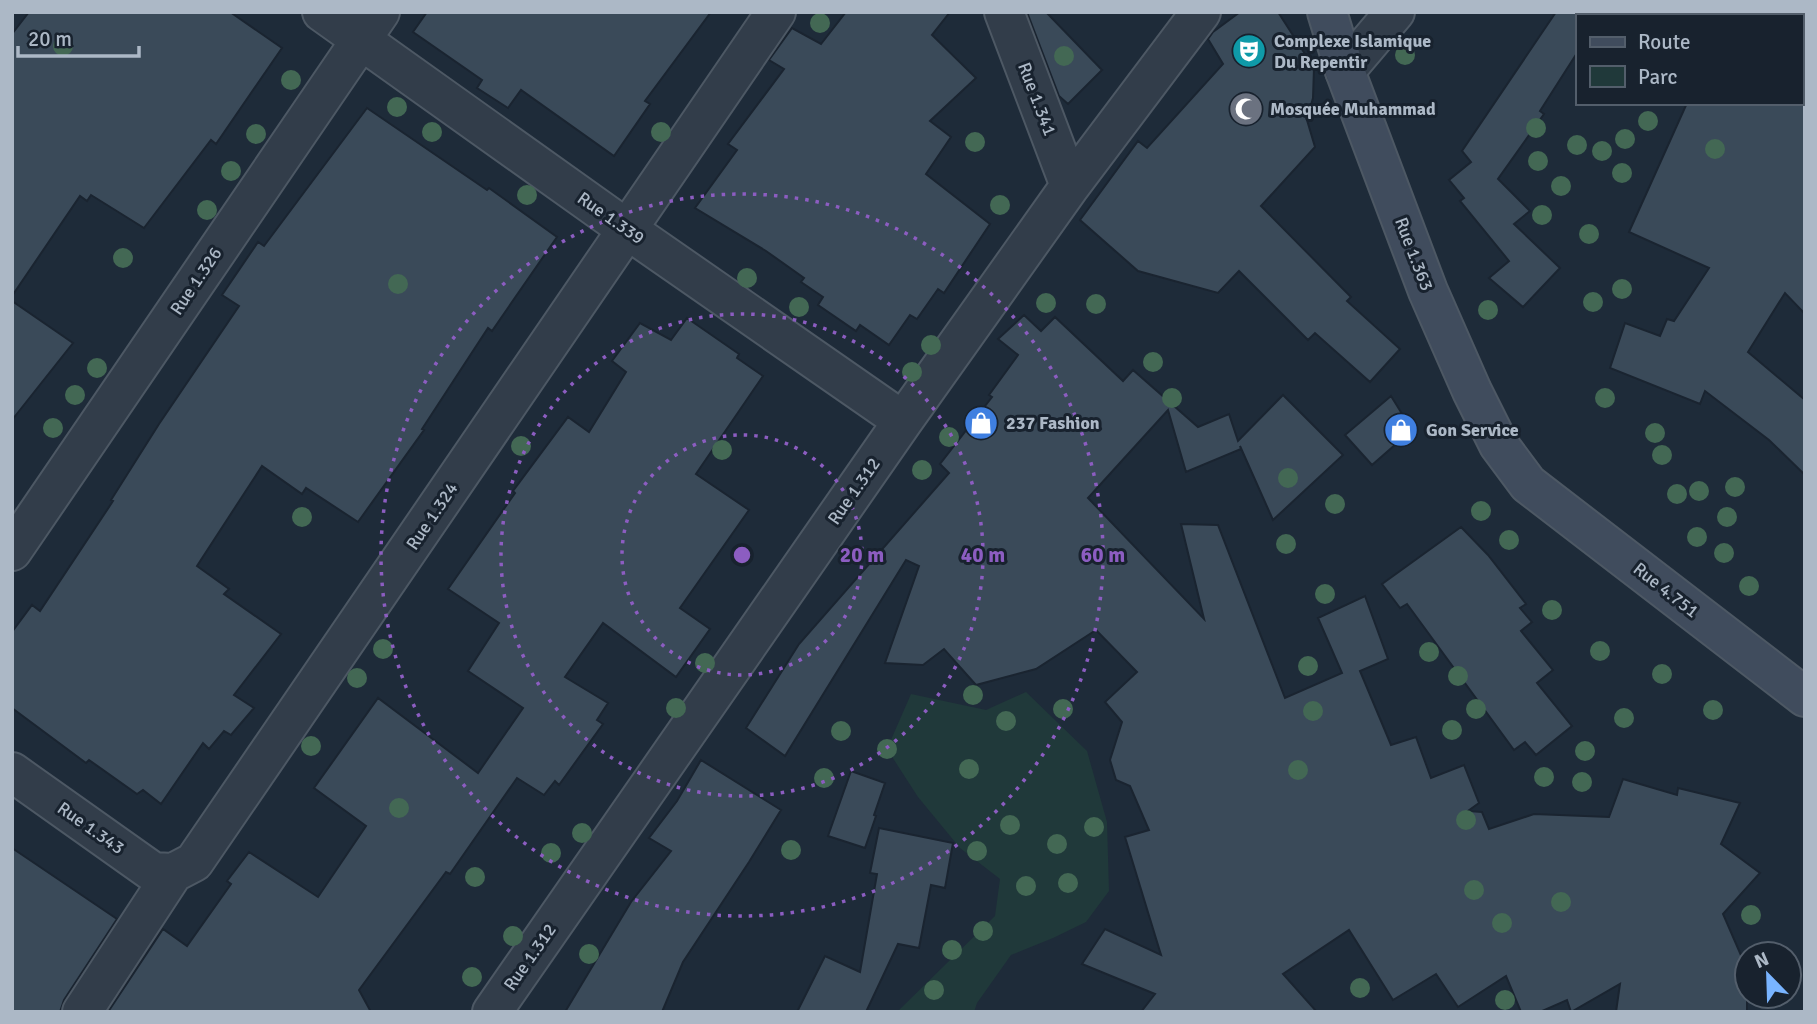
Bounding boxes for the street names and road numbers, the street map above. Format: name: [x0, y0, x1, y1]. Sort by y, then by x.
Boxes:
street label: Rue 1.341: [1013, 59, 1061, 139]
street label: Rue 1.339: [573, 187, 649, 249]
street label: Rue 1.363: [1390, 214, 1438, 294]
street label: Rue 1.326: [165, 243, 227, 319]
street label: Rue 1.312: [823, 453, 885, 529]
street label: Rue 1.324: [401, 478, 463, 554]
street label: Rue 4.751: [1629, 558, 1703, 622]
street label: Rue 1.343: [53, 797, 129, 859]
street label: Rue 1.312: [499, 919, 561, 995]

